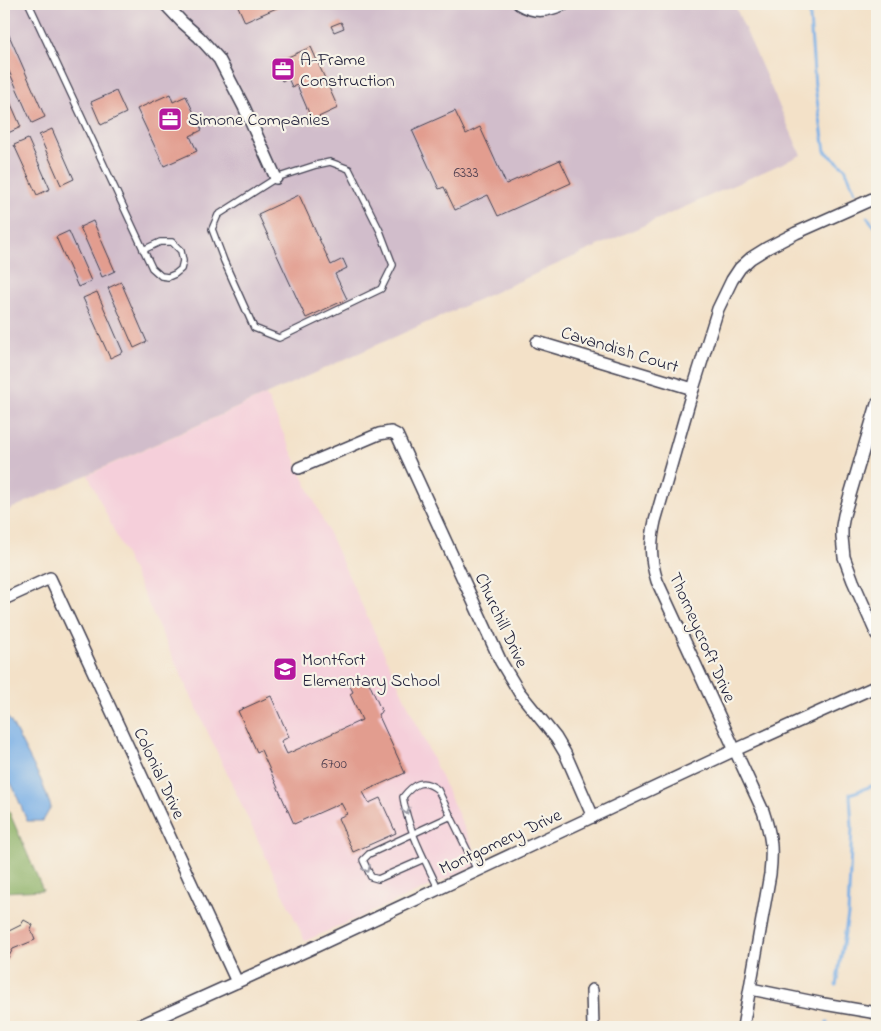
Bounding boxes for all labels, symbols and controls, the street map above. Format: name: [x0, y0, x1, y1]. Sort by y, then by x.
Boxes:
place label: A-Frame Construction: [300, 48, 395, 95]
office icon: A-Frame Construction: [270, 56, 296, 82]
office icon: Simone Companies: [157, 106, 183, 132]
place label: Simone Companies: [188, 108, 330, 134]
house number: 6333: [453, 162, 479, 184]
street label: Cavandish Court: [557, 321, 681, 381]
street label: Churchill Drive: [467, 569, 534, 673]
street label: Thorneycroft Drive: [661, 569, 742, 708]
place label: Montfort Elementary School: [302, 648, 440, 695]
school or university icon: Montfort Elementary School: [272, 656, 298, 682]
street label: Colonial Drive: [126, 724, 191, 825]
house number: 6700: [321, 753, 347, 775]
street label: Montgomery Drive: [435, 803, 568, 883]
one-way arrow: [400, 807, 411, 816]
one-way arrow: [361, 864, 371, 873]

